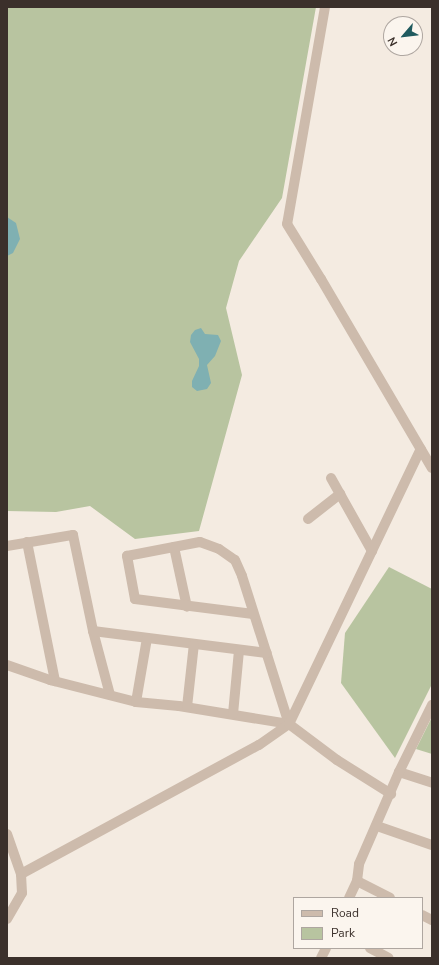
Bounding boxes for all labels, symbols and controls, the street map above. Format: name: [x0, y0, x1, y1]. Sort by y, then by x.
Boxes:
north arrow: [383, 16, 423, 56]
text: N: [384, 34, 401, 49]
legend: [293, 897, 423, 949]
text: Road: [331, 905, 359, 921]
text: Park: [331, 925, 355, 941]

